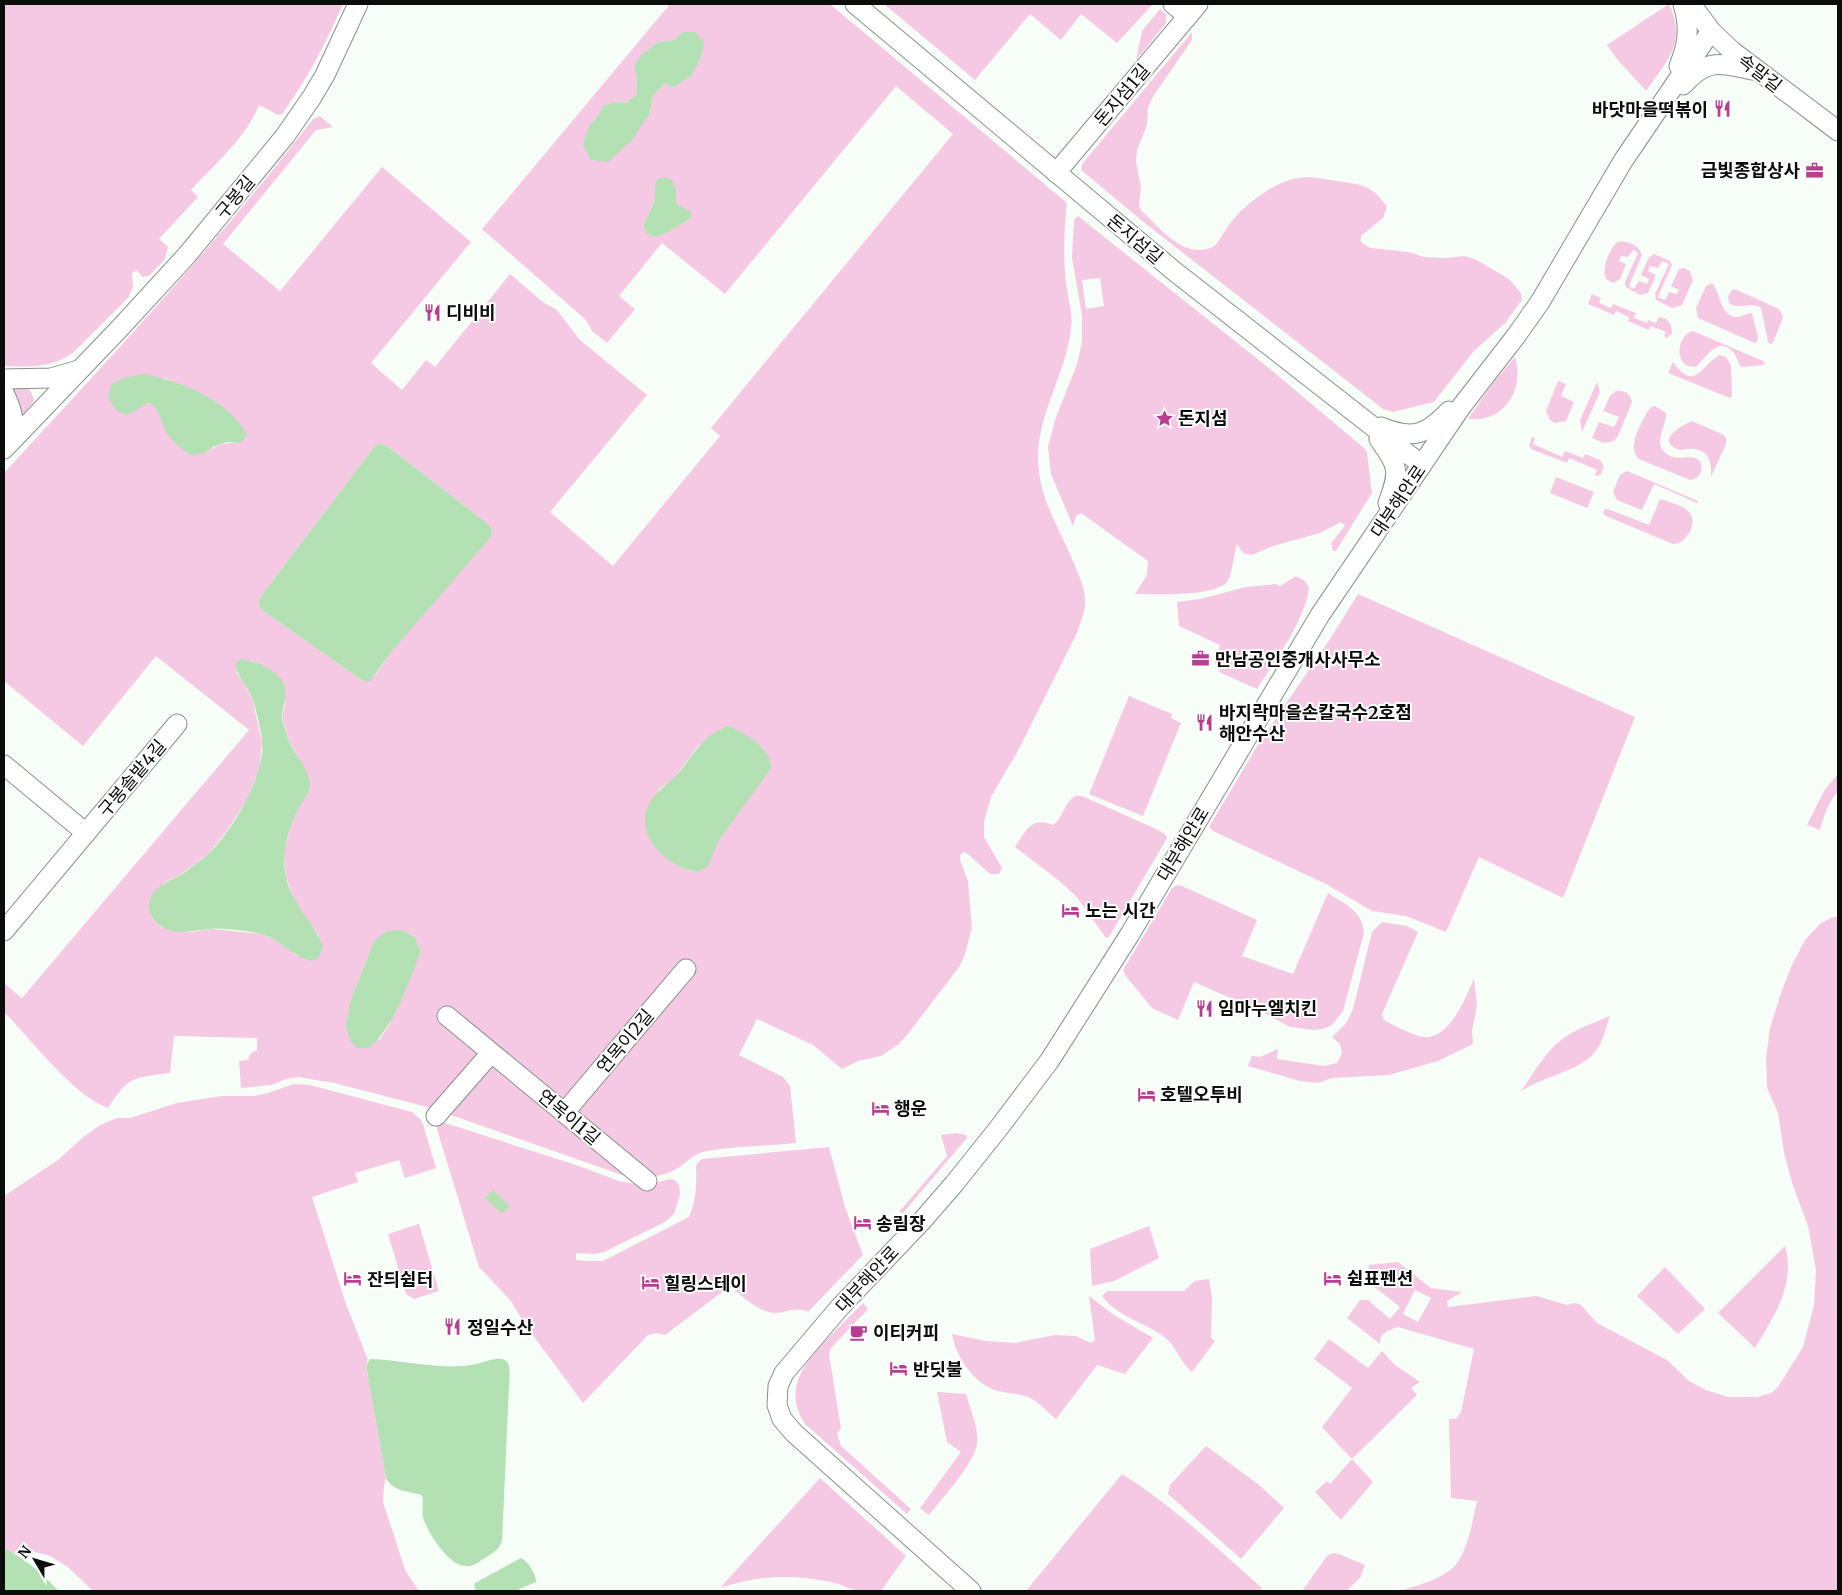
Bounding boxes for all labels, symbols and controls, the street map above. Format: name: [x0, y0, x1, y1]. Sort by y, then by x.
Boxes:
street label: 속말길: [1733, 49, 1787, 97]
street label: 돈지섬1길: [1089, 59, 1155, 131]
place label: 바닷마을떡볶이: [1592, 98, 1708, 121]
restaurant icon: 바닷마을떡볶이: [1712, 99, 1732, 119]
place label: 금빛종합상사: [1701, 159, 1800, 182]
office icon: 금빛종합상사: [1804, 160, 1824, 180]
street label: 구봉길: [210, 171, 260, 223]
street label: 돈지섬길: [1102, 209, 1168, 269]
place label: 디비비: [446, 301, 496, 324]
restaurant icon: 디비비: [422, 302, 442, 322]
place label: 돈지섬: [1178, 407, 1228, 430]
place icon: 돈지섬: [1154, 408, 1174, 428]
street label: 대부해안로: [1365, 460, 1431, 542]
place label: 만남공인중개사사무소: [1215, 648, 1381, 671]
office icon: 만남공인중개사사무소: [1191, 649, 1211, 669]
place label: 바지락마을손칼국수2호점 해안수산: [1219, 701, 1412, 745]
restaurant icon: 바지락마을손칼국수2호점 해안수산: [1195, 712, 1215, 732]
street label: 구봉솔밭4길: [93, 735, 171, 821]
street label: 대부해안로: [1152, 803, 1214, 885]
place label: 노는 시간: [1085, 899, 1156, 922]
hotel icon: 노는 시간: [1061, 900, 1081, 920]
place label: 임마누엘치킨: [1218, 997, 1317, 1020]
restaurant icon: 임마누엘치킨: [1194, 998, 1214, 1018]
street label: 연목이2길: [591, 1004, 659, 1078]
place label: 호텔오투비: [1160, 1083, 1243, 1106]
street label: 연목이1길: [533, 1084, 605, 1150]
hotel icon: 호텔오투비: [1136, 1084, 1156, 1104]
place label: 행운: [894, 1097, 927, 1120]
hotel icon: 행운: [870, 1098, 890, 1118]
place label: 송림장: [876, 1212, 926, 1235]
hotel icon: 송림장: [852, 1213, 872, 1233]
street label: 대부해안로: [830, 1241, 904, 1317]
place label: 쉼표펜션: [1347, 1267, 1413, 1290]
place label: 잔듸쉼터: [367, 1268, 433, 1291]
hotel icon: 쉼표펜션: [1323, 1268, 1343, 1288]
hotel icon: 잔듸쉼터: [343, 1269, 363, 1289]
place label: 힐링스테이: [664, 1272, 747, 1295]
hotel icon: 힐링스테이: [640, 1273, 660, 1293]
place label: 정일수산: [467, 1316, 534, 1339]
restaurant icon: 정일수산: [443, 1317, 463, 1337]
place label: 이티커피: [873, 1321, 939, 1344]
cafe icon: 이티커피: [849, 1322, 869, 1342]
place label: 반딧불: [913, 1358, 963, 1381]
hotel icon: 반딧불: [889, 1359, 909, 1379]
north arrow: [10, 1535, 60, 1585]
text: N: [14, 1542, 35, 1562]

